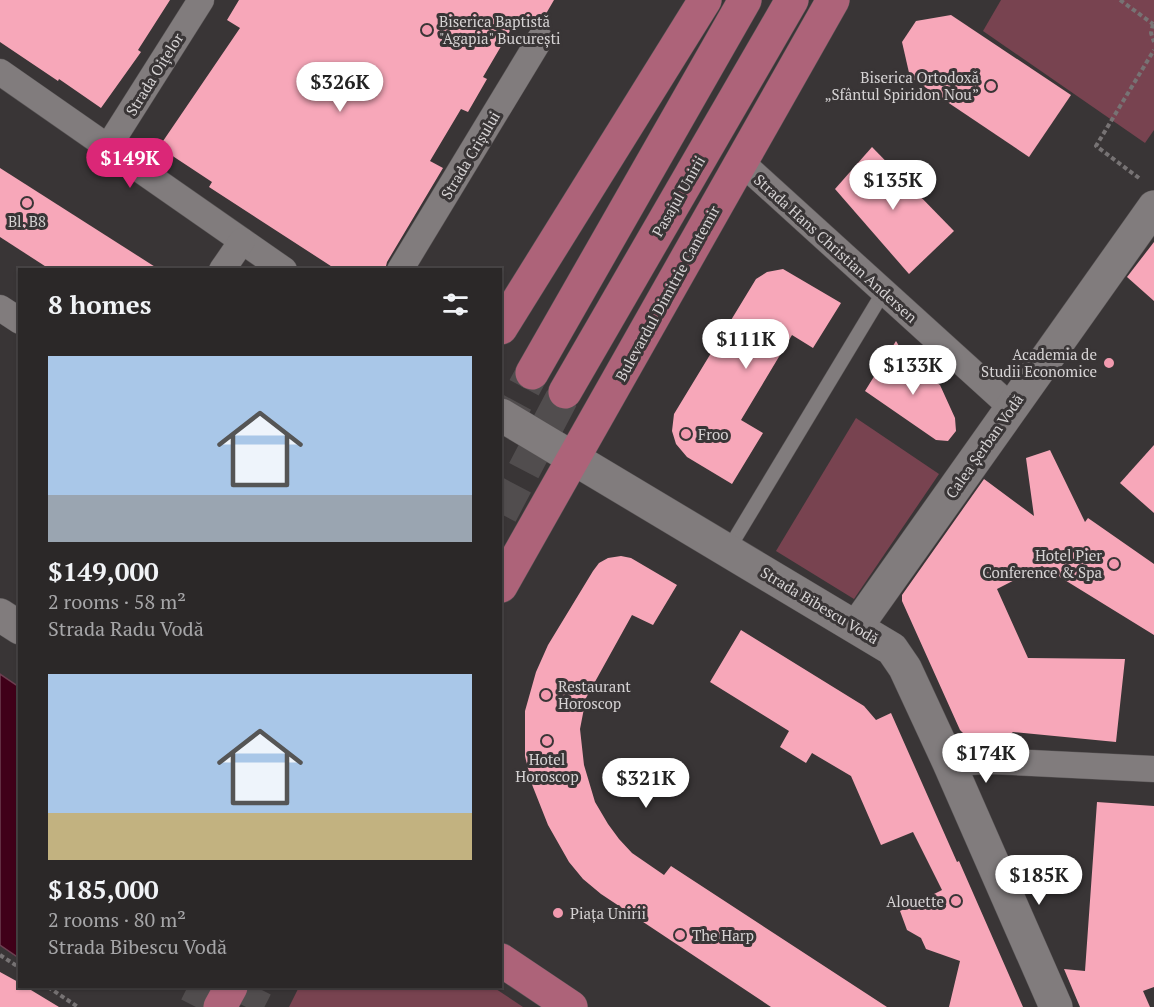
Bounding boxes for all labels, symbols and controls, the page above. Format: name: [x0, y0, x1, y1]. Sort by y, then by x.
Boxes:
place label: Biserica Baptistă "Agapia" București: [439, 11, 561, 48]
marker: Biserica Baptistă "Agapia" București: [420, 23, 434, 37]
street label: Strada Oițelor: [121, 29, 187, 119]
pin: $326K: [298, 62, 382, 113]
place label: Biserica Ortodoxă „Sfântul Spiridon Nou”: [824, 67, 979, 104]
text: $326K: [310, 68, 370, 95]
marker: Biserica Ortodoxă „Sfântul Spiridon Nou”: [984, 79, 998, 93]
street label: Strada Crișului: [436, 107, 504, 203]
pin: $149K: [88, 138, 172, 189]
text: $149K: [100, 144, 160, 171]
street label: Pasajul Unirii: [647, 152, 709, 240]
pin: $135K: [851, 160, 935, 211]
text: $135K: [863, 166, 923, 193]
street label: Strada Hans Christian Andersen: [750, 169, 922, 327]
marker: Bl. B8: [20, 196, 34, 210]
street label: Bulevardul Dimitrie Cantemir: [610, 201, 724, 384]
place label: Bl. B8: [8, 211, 46, 231]
text: 8 homes: [48, 287, 152, 321]
icon: filters: [439, 288, 472, 321]
pin: $111K: [704, 319, 788, 370]
text: $111K: [716, 325, 776, 352]
place label: Academia de Studii Economice: [981, 344, 1097, 381]
pin: $133K: [871, 345, 955, 396]
text: $133K: [883, 351, 943, 378]
marker: Academia de Studii Economice: [1102, 356, 1116, 370]
street label: Calea Șerban Vodă: [941, 390, 1028, 503]
icon: home: [206, 395, 314, 503]
place label: Froo: [698, 424, 729, 444]
marker: Froo: [679, 427, 693, 441]
place label: Hotel Pier Conference & Spa: [982, 545, 1102, 582]
text: $149,000: [48, 554, 159, 588]
marker: Hotel Pier Conference & Spa: [1107, 557, 1121, 571]
street label: Strada Bibescu Vodă: [757, 562, 883, 648]
text: 2 rooms · 58 m²: [48, 588, 186, 615]
text: Strada Radu Vodă: [48, 615, 204, 642]
place label: Restaurant Horoscop: [558, 676, 631, 713]
marker: Restaurant Horoscop: [539, 688, 553, 702]
icon: home: [206, 713, 314, 821]
pin: $174K: [944, 733, 1028, 784]
marker: Hotel Horoscop: [540, 734, 554, 748]
text: $174K: [956, 739, 1016, 766]
place label: Hotel Horoscop: [515, 749, 579, 786]
pin: $321K: [604, 758, 688, 809]
text: $321K: [616, 764, 676, 791]
pin: $185K: [997, 855, 1081, 906]
text: $185K: [1009, 861, 1069, 888]
text: $185,000: [48, 872, 159, 906]
place label: Alouette: [886, 891, 944, 911]
marker: Alouette: [949, 894, 963, 908]
place label: Piața Unirii: [570, 903, 646, 923]
text: 2 rooms · 80 m²: [48, 906, 186, 933]
marker: Piața Unirii: [551, 906, 565, 920]
place label: The Harp: [692, 925, 754, 945]
marker: The Harp: [673, 928, 687, 942]
text: Strada Bibescu Vodă: [48, 933, 227, 960]

